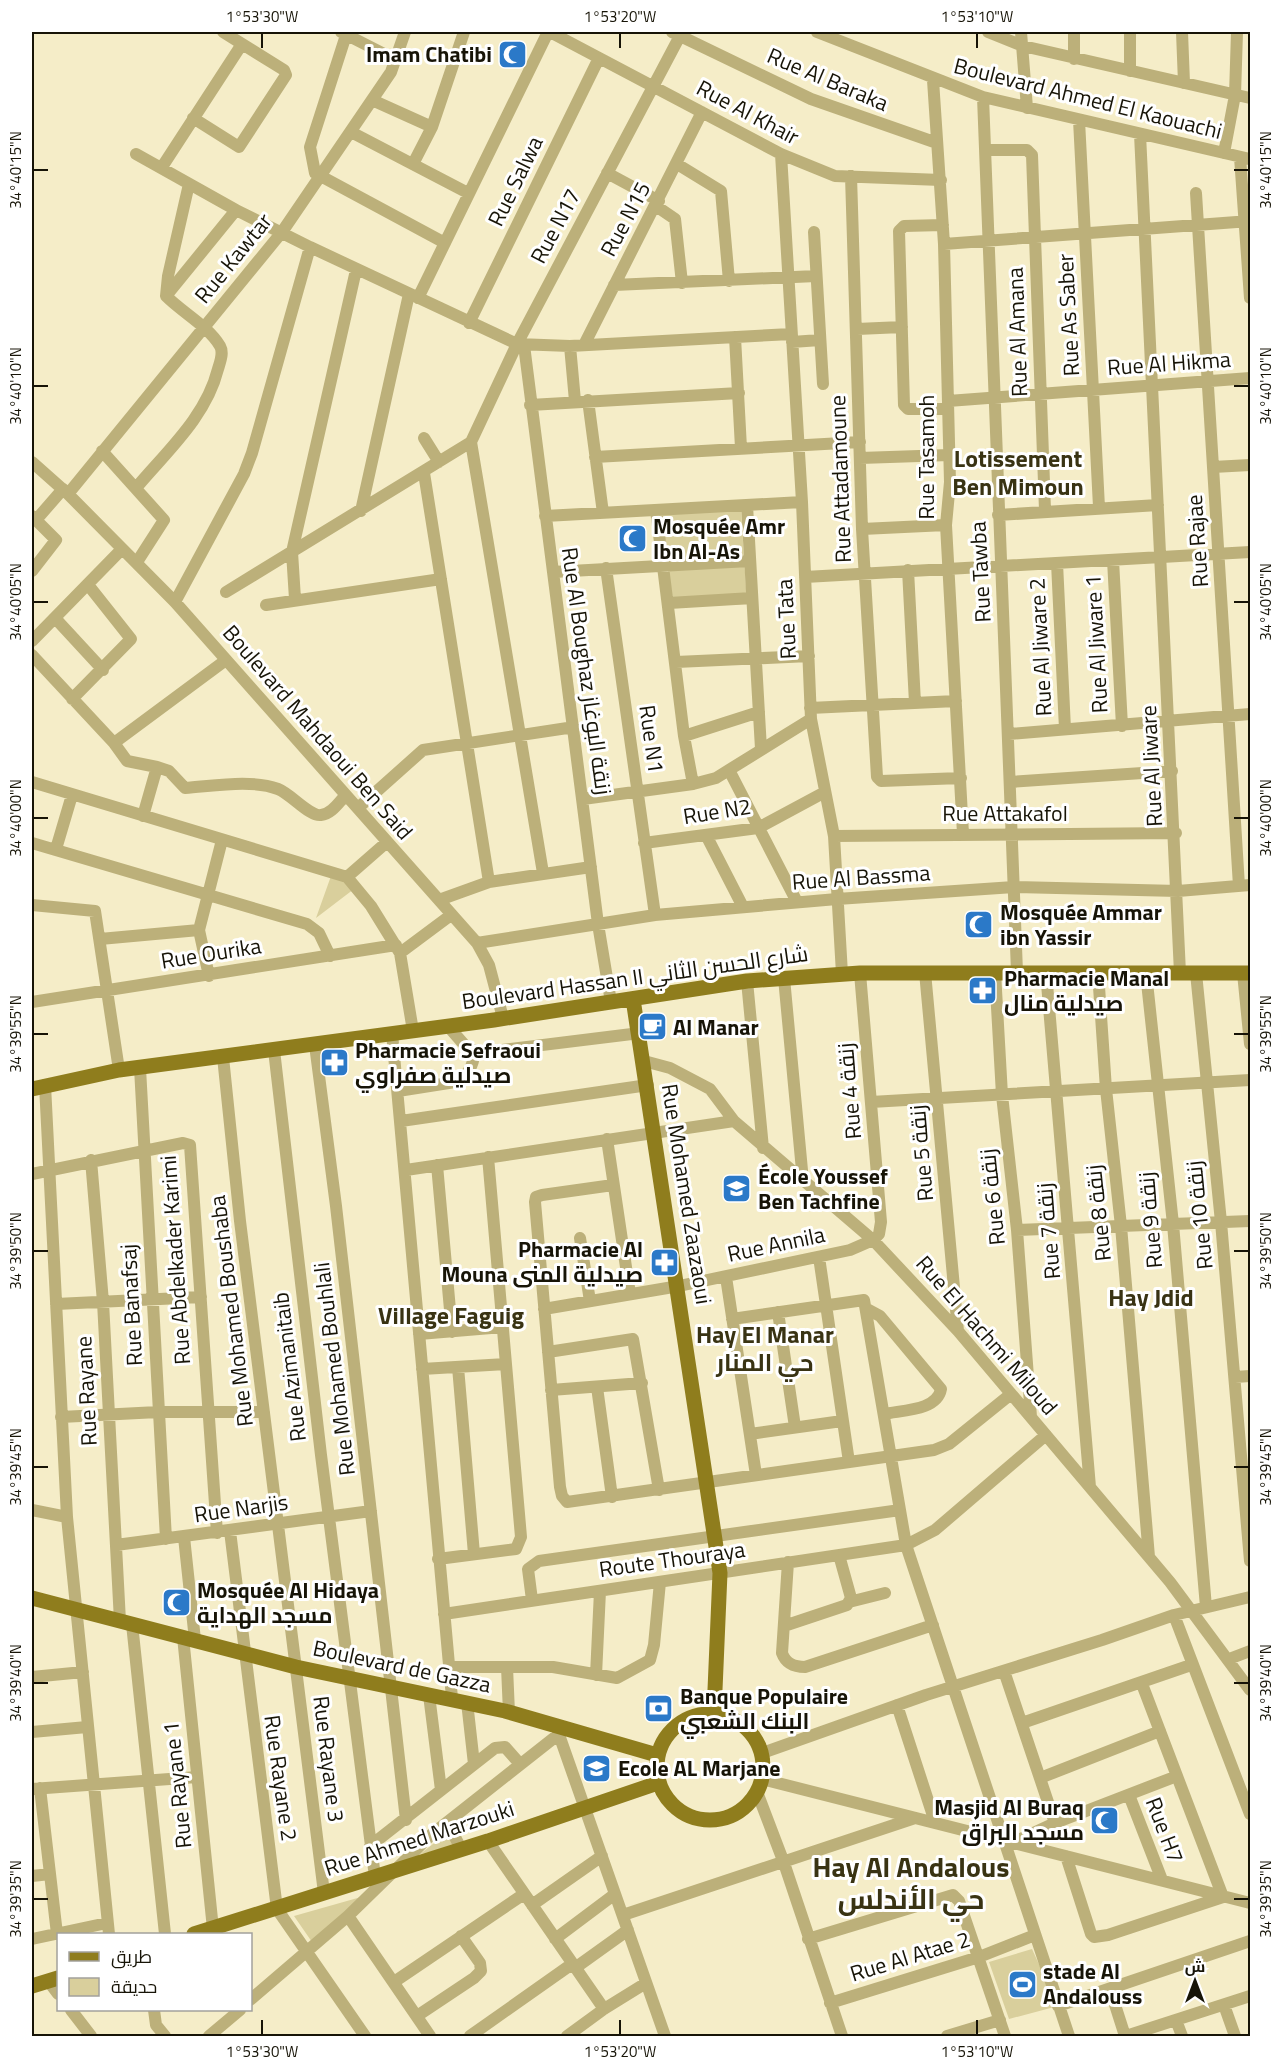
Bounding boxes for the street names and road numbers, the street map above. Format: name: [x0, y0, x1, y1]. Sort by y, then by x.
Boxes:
street label: Rue Al Baraka: [762, 38, 894, 120]
street label: Boulevard Ahmed El Kaouachi: [950, 48, 1226, 148]
street label: Rue Al Khair: [691, 71, 806, 153]
street label: Rue Salwa: [478, 130, 552, 232]
street label: Rue N15: [591, 175, 659, 263]
street label: Rue N17: [521, 182, 589, 270]
street label: Rue Kawtar: [186, 205, 280, 311]
street label: Rue As Saber: [1048, 253, 1088, 377]
street label: Rue Al Amana: [998, 267, 1036, 397]
street label: Rue Al Hikma: [1106, 342, 1232, 384]
street label: Rue Attadamoune: [820, 395, 860, 563]
street label: Rue Tasamoh: [909, 395, 943, 519]
street label: Rue Rajae: [1177, 494, 1217, 588]
street label: Rue Tawba: [960, 521, 1000, 623]
street label: Rue Al Boughaz زنقة البوغاز: [553, 545, 621, 797]
street label: Rue Al Jiware 1: [1075, 574, 1117, 714]
street label: Rue Al Jiware 2: [1019, 577, 1061, 717]
street label: Rue Tata: [767, 578, 805, 660]
street label: Boulevard Mahdaoui Ben Said: [215, 617, 421, 847]
street label: Rue N1: [630, 703, 674, 775]
street label: Rue Al Jiware: [1131, 704, 1171, 828]
street label: Rue N2: [681, 789, 753, 833]
street label: Rue Attakafol: [942, 796, 1068, 830]
street label: Rue Al Bassma: [791, 855, 931, 899]
street label: Rue Ourika: [158, 928, 264, 978]
street label: Boulevard Hassan II شارع الحسن الثاني: [460, 936, 810, 1018]
street label: Rue 4 زنقة: [828, 1041, 870, 1141]
street label: Rue Mohamed Zaazaoui: [653, 1081, 721, 1307]
street label: Rue 5 زنقة: [900, 1103, 942, 1203]
street label: Rue 6 زنقة: [970, 1147, 1014, 1247]
street label: Rue Abdelkader Karimi: [151, 1154, 199, 1366]
street label: Rue 10 زنقة: [1176, 1159, 1222, 1271]
street label: Rue 8 زنقة: [1076, 1163, 1120, 1263]
street label: Rue 9 زنقة: [1129, 1170, 1171, 1270]
street label: Rue 7 زنقة: [1027, 1181, 1069, 1281]
street label: Rue Mohamed Boushaba: [200, 1194, 262, 1428]
street label: Rue Annila: [724, 1217, 828, 1271]
street label: Rue Banafsaj: [111, 1243, 151, 1367]
street label: Rue El Hachmi Miloud: [908, 1248, 1066, 1422]
street label: Rue Mohamed Bouhlali: [304, 1260, 364, 1478]
street label: Rue Azimanitaib: [263, 1290, 315, 1444]
street label: Rue Rayane: [66, 1335, 106, 1447]
street label: Rue Narjis: [192, 1485, 290, 1531]
street label: Route Thouraya: [597, 1532, 747, 1586]
street label: Boulevard de Gazza: [310, 1631, 494, 1701]
street label: Rue Rayane 3: [304, 1694, 354, 1824]
street label: Rue Rayane 2: [255, 1713, 307, 1843]
street label: Rue Rayane 1: [153, 1720, 201, 1850]
street label: Rue Ahmed Marzouki: [320, 1791, 518, 1885]
street label: Rue H7: [1137, 1792, 1193, 1868]
street label: Rue Al Atae 2: [846, 1922, 974, 1990]

